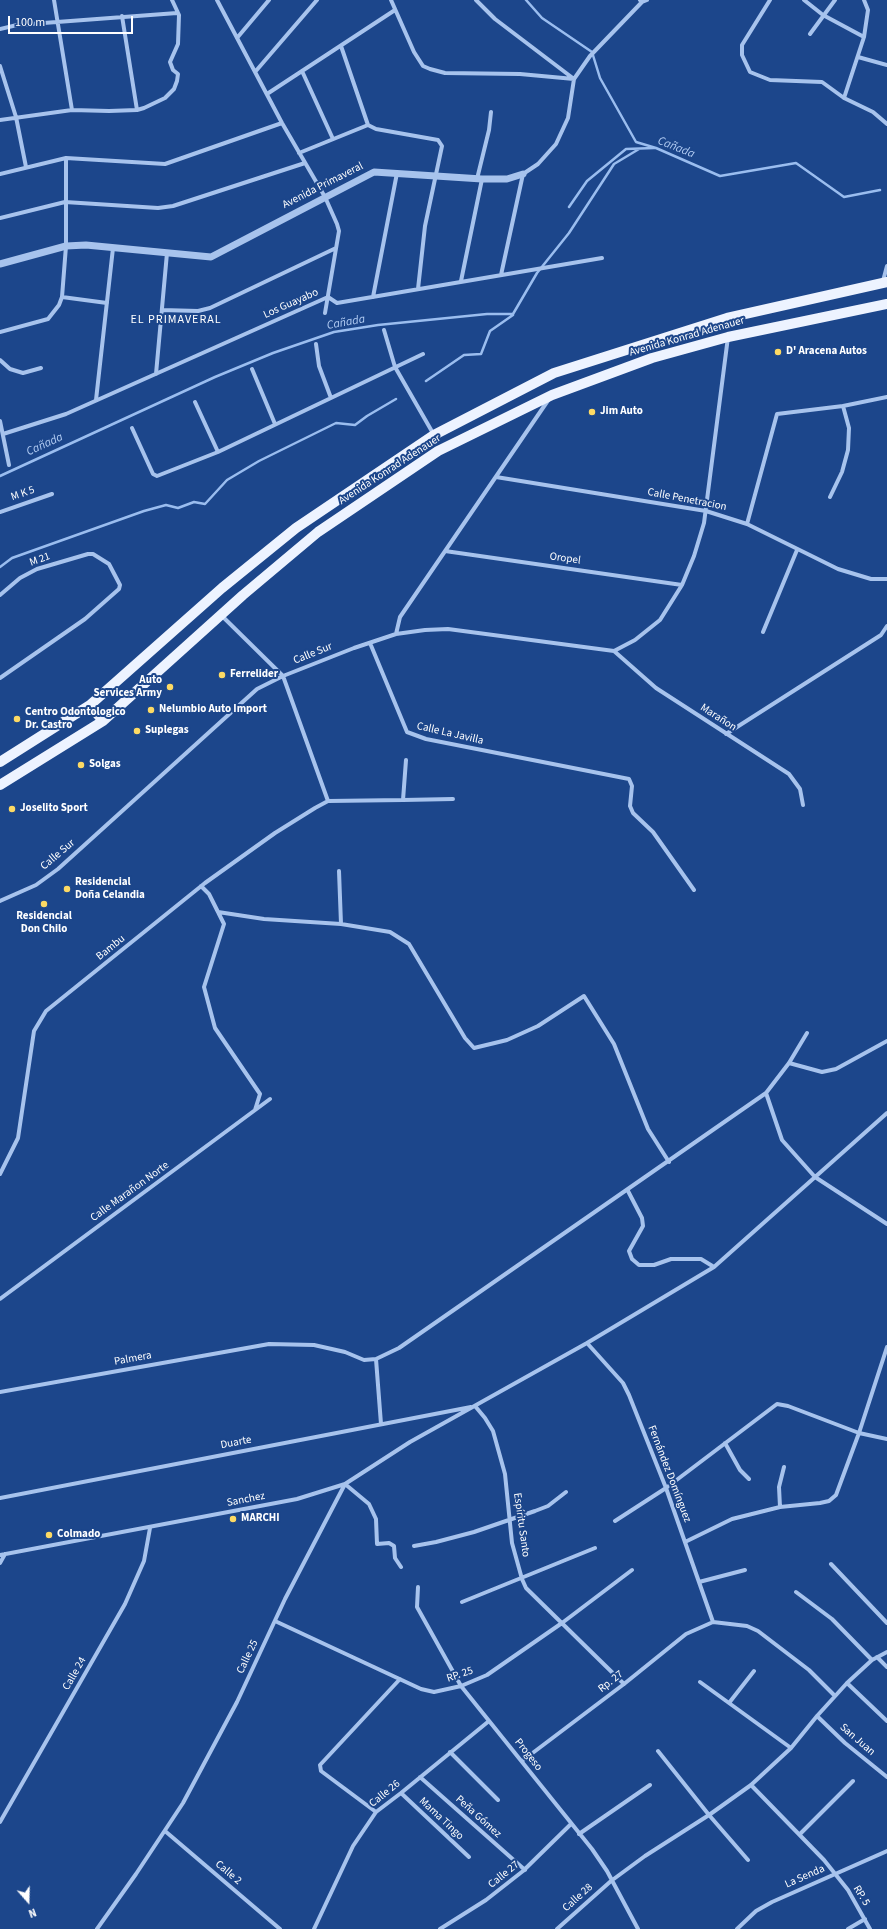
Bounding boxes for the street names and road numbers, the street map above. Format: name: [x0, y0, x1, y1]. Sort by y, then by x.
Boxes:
street label: Avenida Primaveral: [280, 160, 366, 212]
street label: Los Guayabo: [261, 286, 321, 322]
street label: Avenida Konrad Adenauer: [628, 314, 746, 360]
street label: Avenida Konrad Adenauer: [336, 432, 444, 508]
street label: M K 5: [9, 484, 37, 504]
street label: Calle Penetracion: [646, 486, 728, 514]
street label: M 21: [28, 550, 52, 570]
street label: Oropel: [549, 550, 581, 568]
street label: Calle Sur: [292, 640, 334, 668]
street label: Marañon: [697, 701, 739, 735]
street label: Calle La Javilla: [415, 720, 485, 748]
street label: Calle Sur: [38, 837, 78, 873]
street label: Bambu: [94, 932, 128, 964]
street label: Calle Marañon Norte: [88, 1159, 172, 1225]
street label: Palmera: [113, 1349, 153, 1369]
street label: Fernández Domínguez: [644, 1424, 694, 1524]
street label: Duarte: [219, 1434, 253, 1452]
street label: Sanchez: [226, 1490, 266, 1510]
street label: Espíritu Santo: [510, 1492, 532, 1558]
street label: Calle 25: [234, 1638, 262, 1676]
street label: Calle 24: [60, 1655, 90, 1693]
street label: RP. 25: [445, 1664, 475, 1686]
street label: Rp. 27: [596, 1668, 626, 1696]
street label: San Juan: [837, 1721, 877, 1759]
street label: Progeso: [511, 1736, 545, 1774]
street label: Calle 26: [367, 1778, 403, 1810]
street label: Peña Gómez: [452, 1793, 504, 1841]
street label: Mama Tingo: [416, 1795, 466, 1843]
street label: Calle 2: [212, 1858, 244, 1888]
street label: Calle 27: [486, 1859, 522, 1891]
street label: La Senda: [783, 1862, 827, 1892]
street label: Calle 28: [560, 1881, 596, 1915]
street label: RP. 5: [850, 1883, 872, 1909]

